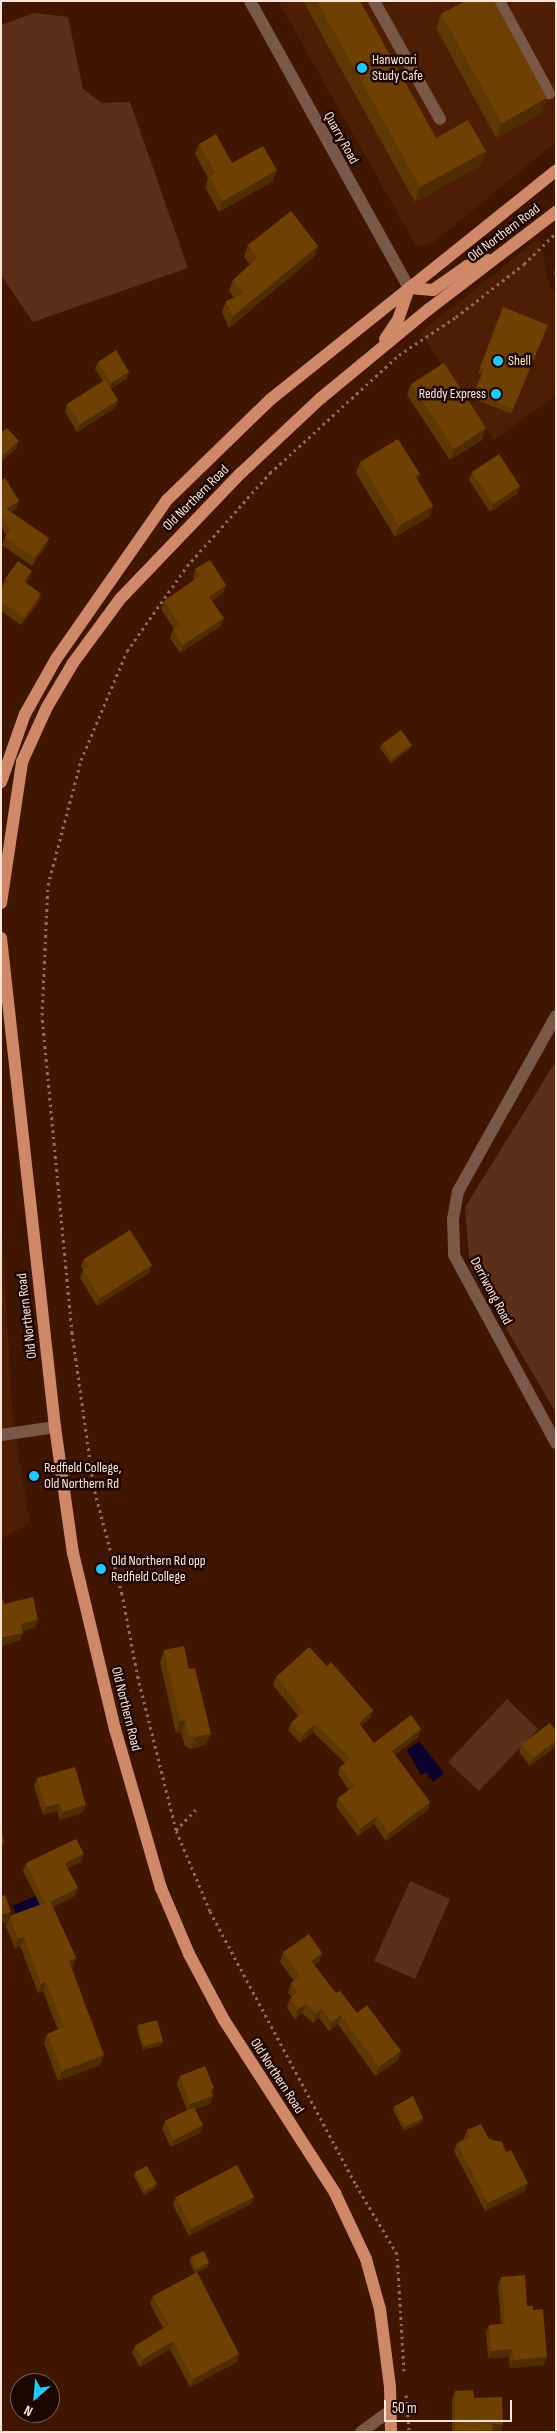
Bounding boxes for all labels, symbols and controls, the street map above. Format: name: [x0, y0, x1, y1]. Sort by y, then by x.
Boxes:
place label: Hanwoori Study Cafe: [372, 52, 423, 84]
marker: Hanwoori Study Cafe: [356, 62, 368, 74]
street label: Quarry Road: [320, 109, 362, 167]
street label: Old Northern Road: [465, 200, 543, 266]
place label: Shell: [508, 353, 531, 369]
marker: Shell: [492, 355, 504, 367]
place label: Reddy Express: [419, 386, 486, 402]
marker: Reddy Express: [490, 388, 502, 400]
street label: Old Northern Road: [160, 462, 232, 534]
street label: Derriwong Road: [466, 1254, 516, 1328]
street label: Old Northern Road: [13, 1272, 41, 1360]
place label: Redfield College, Old Northern Rd: [44, 1460, 121, 1492]
marker: Redfield College, Old Northern Rd: [28, 1470, 40, 1482]
place label: Old Northern Rd opp Redfield College: [111, 1553, 206, 1585]
marker: Old Northern Rd opp Redfield College: [95, 1563, 107, 1575]
street label: Old Northern Road: [107, 1665, 145, 1753]
street label: Old Northern Road: [246, 2035, 308, 2117]
north arrow: [10, 2373, 60, 2423]
scale bar: [387, 2390, 514, 2422]
text: 50 m: [392, 2399, 417, 2418]
text: N: [21, 2402, 36, 2420]

